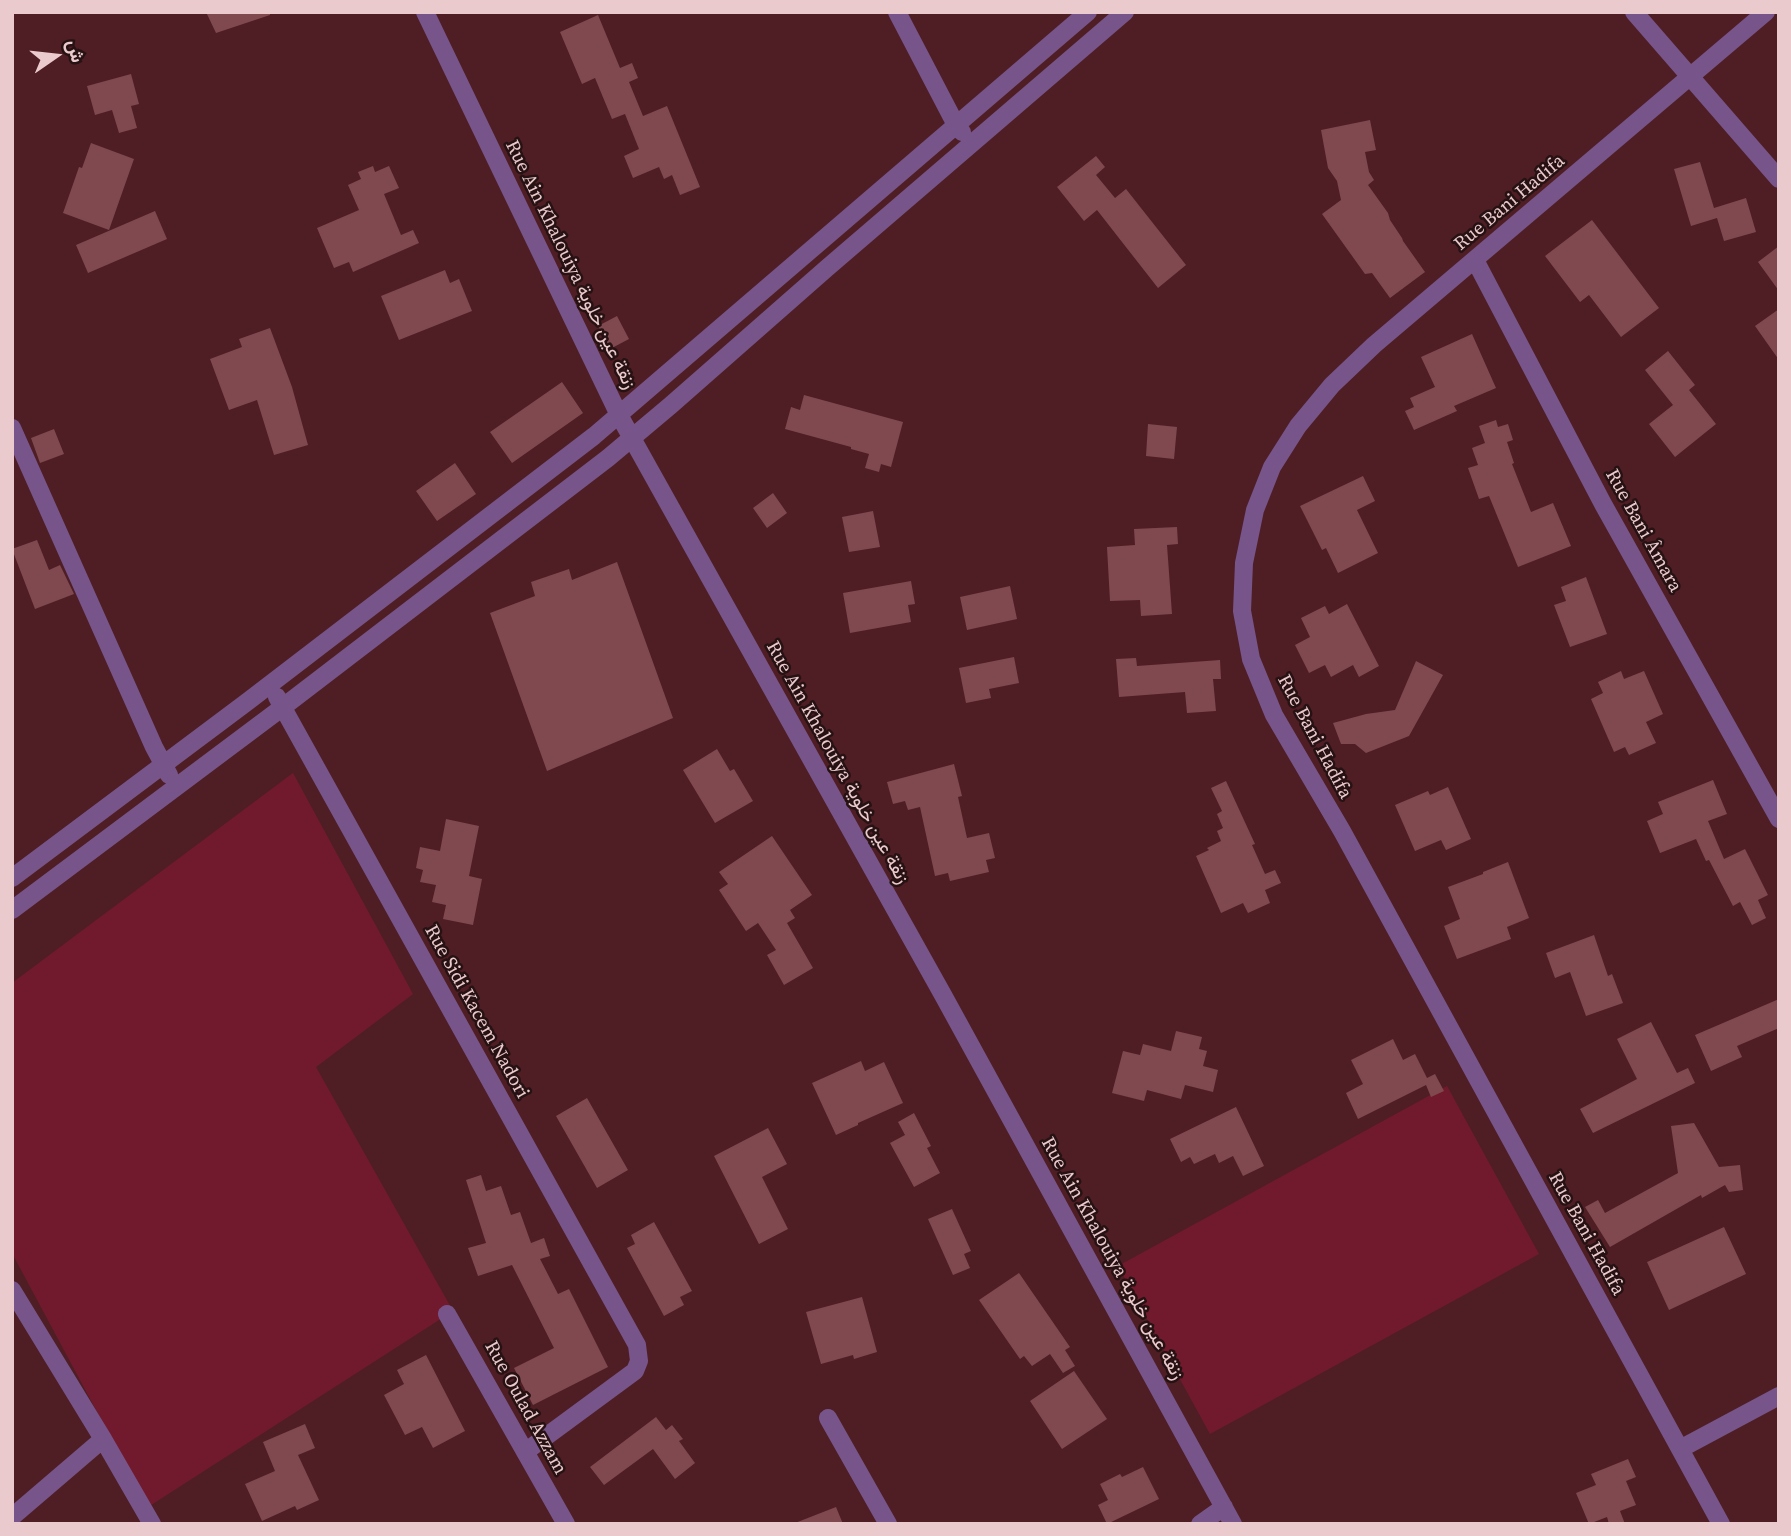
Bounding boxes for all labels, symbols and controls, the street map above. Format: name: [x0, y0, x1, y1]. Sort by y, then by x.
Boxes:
north arrow: [21, 21, 91, 91]
text: ش: [61, 37, 92, 65]
street label: Rue Ain Khalouiya زنقة عين خلوية: [500, 137, 640, 393]
street label: Rue Bani Hadifa: [1450, 150, 1570, 256]
street label: Rue Bani Âmara: [1600, 466, 1686, 596]
street label: Rue Ain Khalouiya زنقة عين خلوية: [761, 638, 913, 888]
street label: Rue Bani Hadifa: [1272, 671, 1356, 803]
street label: Rue Sidi Kacem Nadori: [419, 921, 533, 1103]
street label: Rue Ain Khalouiya زنقة عين خلوية: [1036, 1134, 1188, 1384]
street label: Rue Bani Hadifa: [1543, 1168, 1629, 1300]
street label: Rue Oulad Azzam: [479, 1337, 571, 1479]

